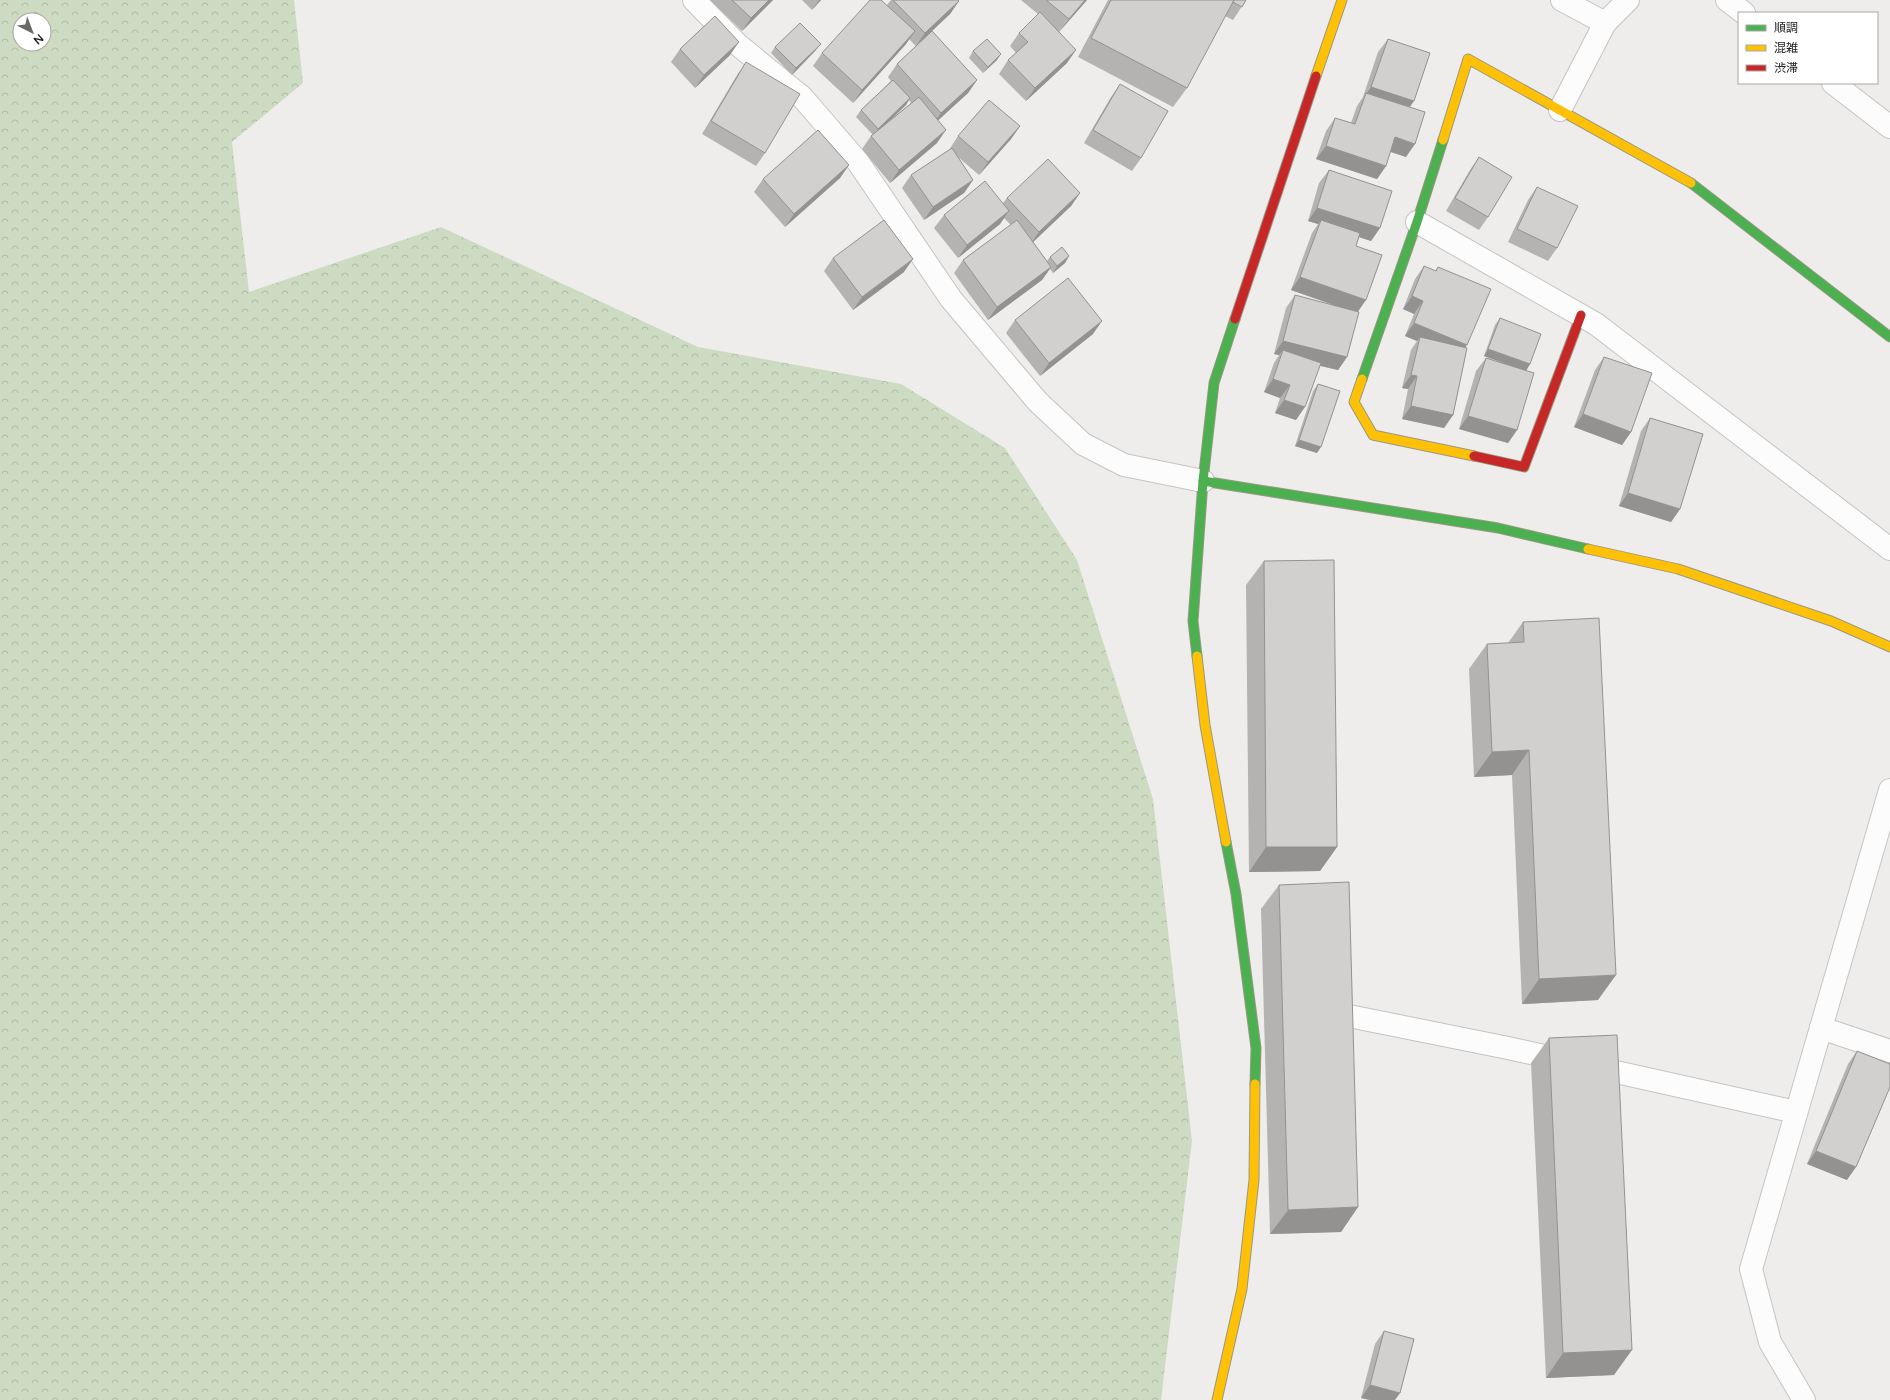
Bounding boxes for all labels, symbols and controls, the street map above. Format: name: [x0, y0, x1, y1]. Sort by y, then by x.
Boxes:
north arrow: [12, 12, 52, 52]
legend: [1738, 12, 1878, 84]
text: 順調: [1774, 21, 1798, 35]
text: N: [31, 31, 46, 47]
text: 混雑: [1774, 41, 1798, 55]
text: 渋滞: [1774, 61, 1798, 75]

